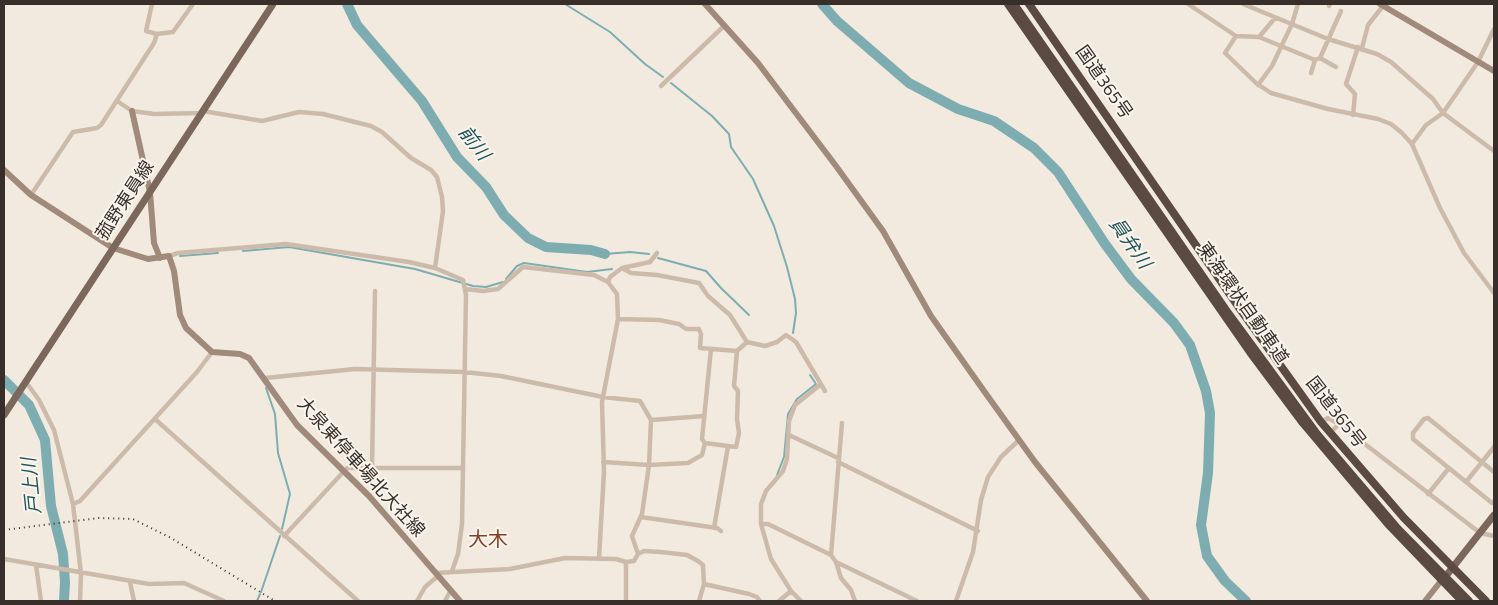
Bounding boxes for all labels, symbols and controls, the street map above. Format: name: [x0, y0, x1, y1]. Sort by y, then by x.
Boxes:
street label: 国道365号: [1070, 42, 1136, 124]
water label: 前川: [452, 122, 494, 166]
street label: 菰野東員線: [92, 157, 160, 245]
water label: 員弁川: [1103, 214, 1155, 274]
street label: 東海環状自動車道: [1192, 239, 1292, 369]
street label: 国道365号: [1301, 373, 1369, 453]
street label: 大泉東停車場北大社線: [292, 394, 428, 542]
water label: 戸上川: [19, 456, 47, 516]
district label: 大木: [468, 529, 508, 553]

